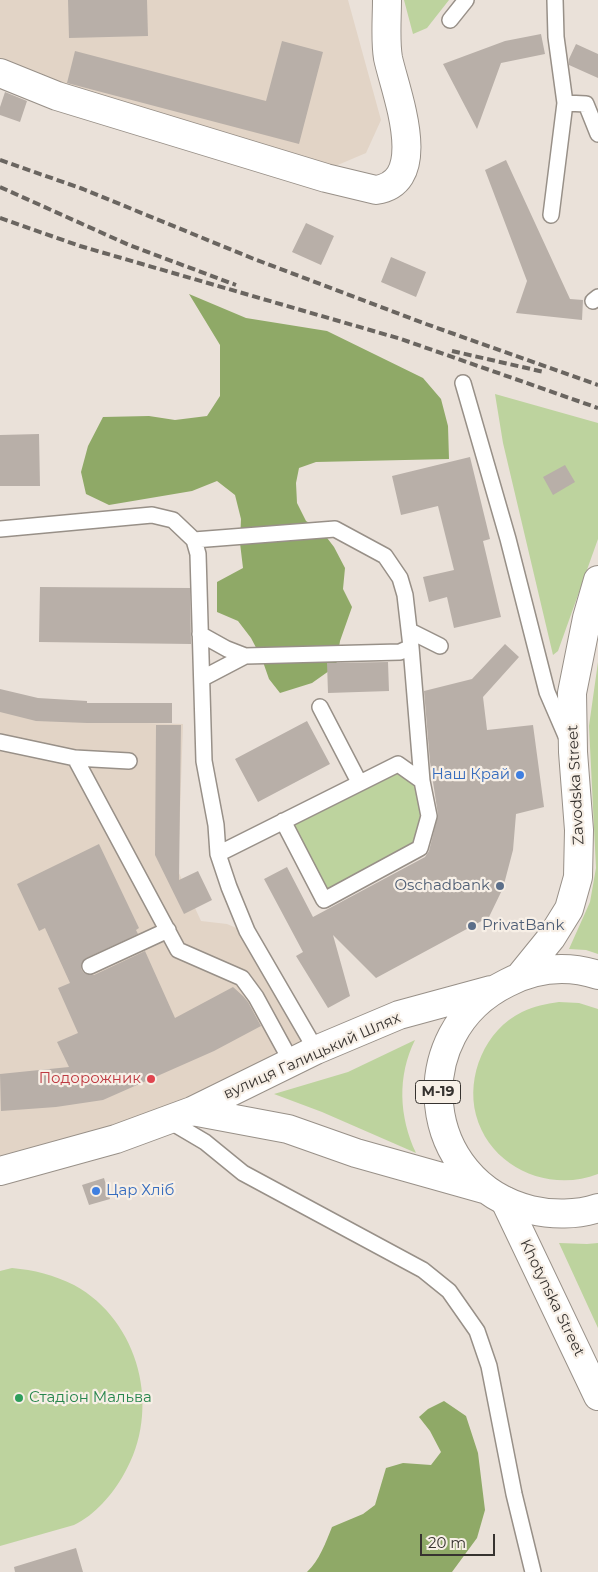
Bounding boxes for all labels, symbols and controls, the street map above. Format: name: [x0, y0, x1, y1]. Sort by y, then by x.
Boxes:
street label: Zavodska Street: [564, 725, 588, 845]
place label: Наш Край: [431, 766, 510, 784]
marker: Наш Край: [514, 769, 526, 781]
place label: Oschadbank: [395, 877, 490, 895]
marker: Oschadbank: [494, 880, 506, 892]
place label: PrivatBank: [482, 917, 564, 935]
marker: PrivatBank: [466, 920, 478, 932]
street label: вулиця Галицький Шлях: [221, 1009, 403, 1103]
place label: Подорожник: [39, 1070, 141, 1088]
marker: Подорожник: [145, 1073, 157, 1085]
road number: М-19: [416, 1080, 460, 1104]
place label: Цар Хліб: [106, 1182, 174, 1200]
marker: Цар Хліб: [90, 1185, 102, 1197]
street label: Khotynska Street: [516, 1236, 588, 1360]
place label: Стадіон Мальва: [29, 1389, 152, 1407]
marker: Стадіон Мальва: [13, 1392, 25, 1404]
scale bar: [423, 1524, 498, 1556]
text: 20 m: [428, 1533, 466, 1552]

